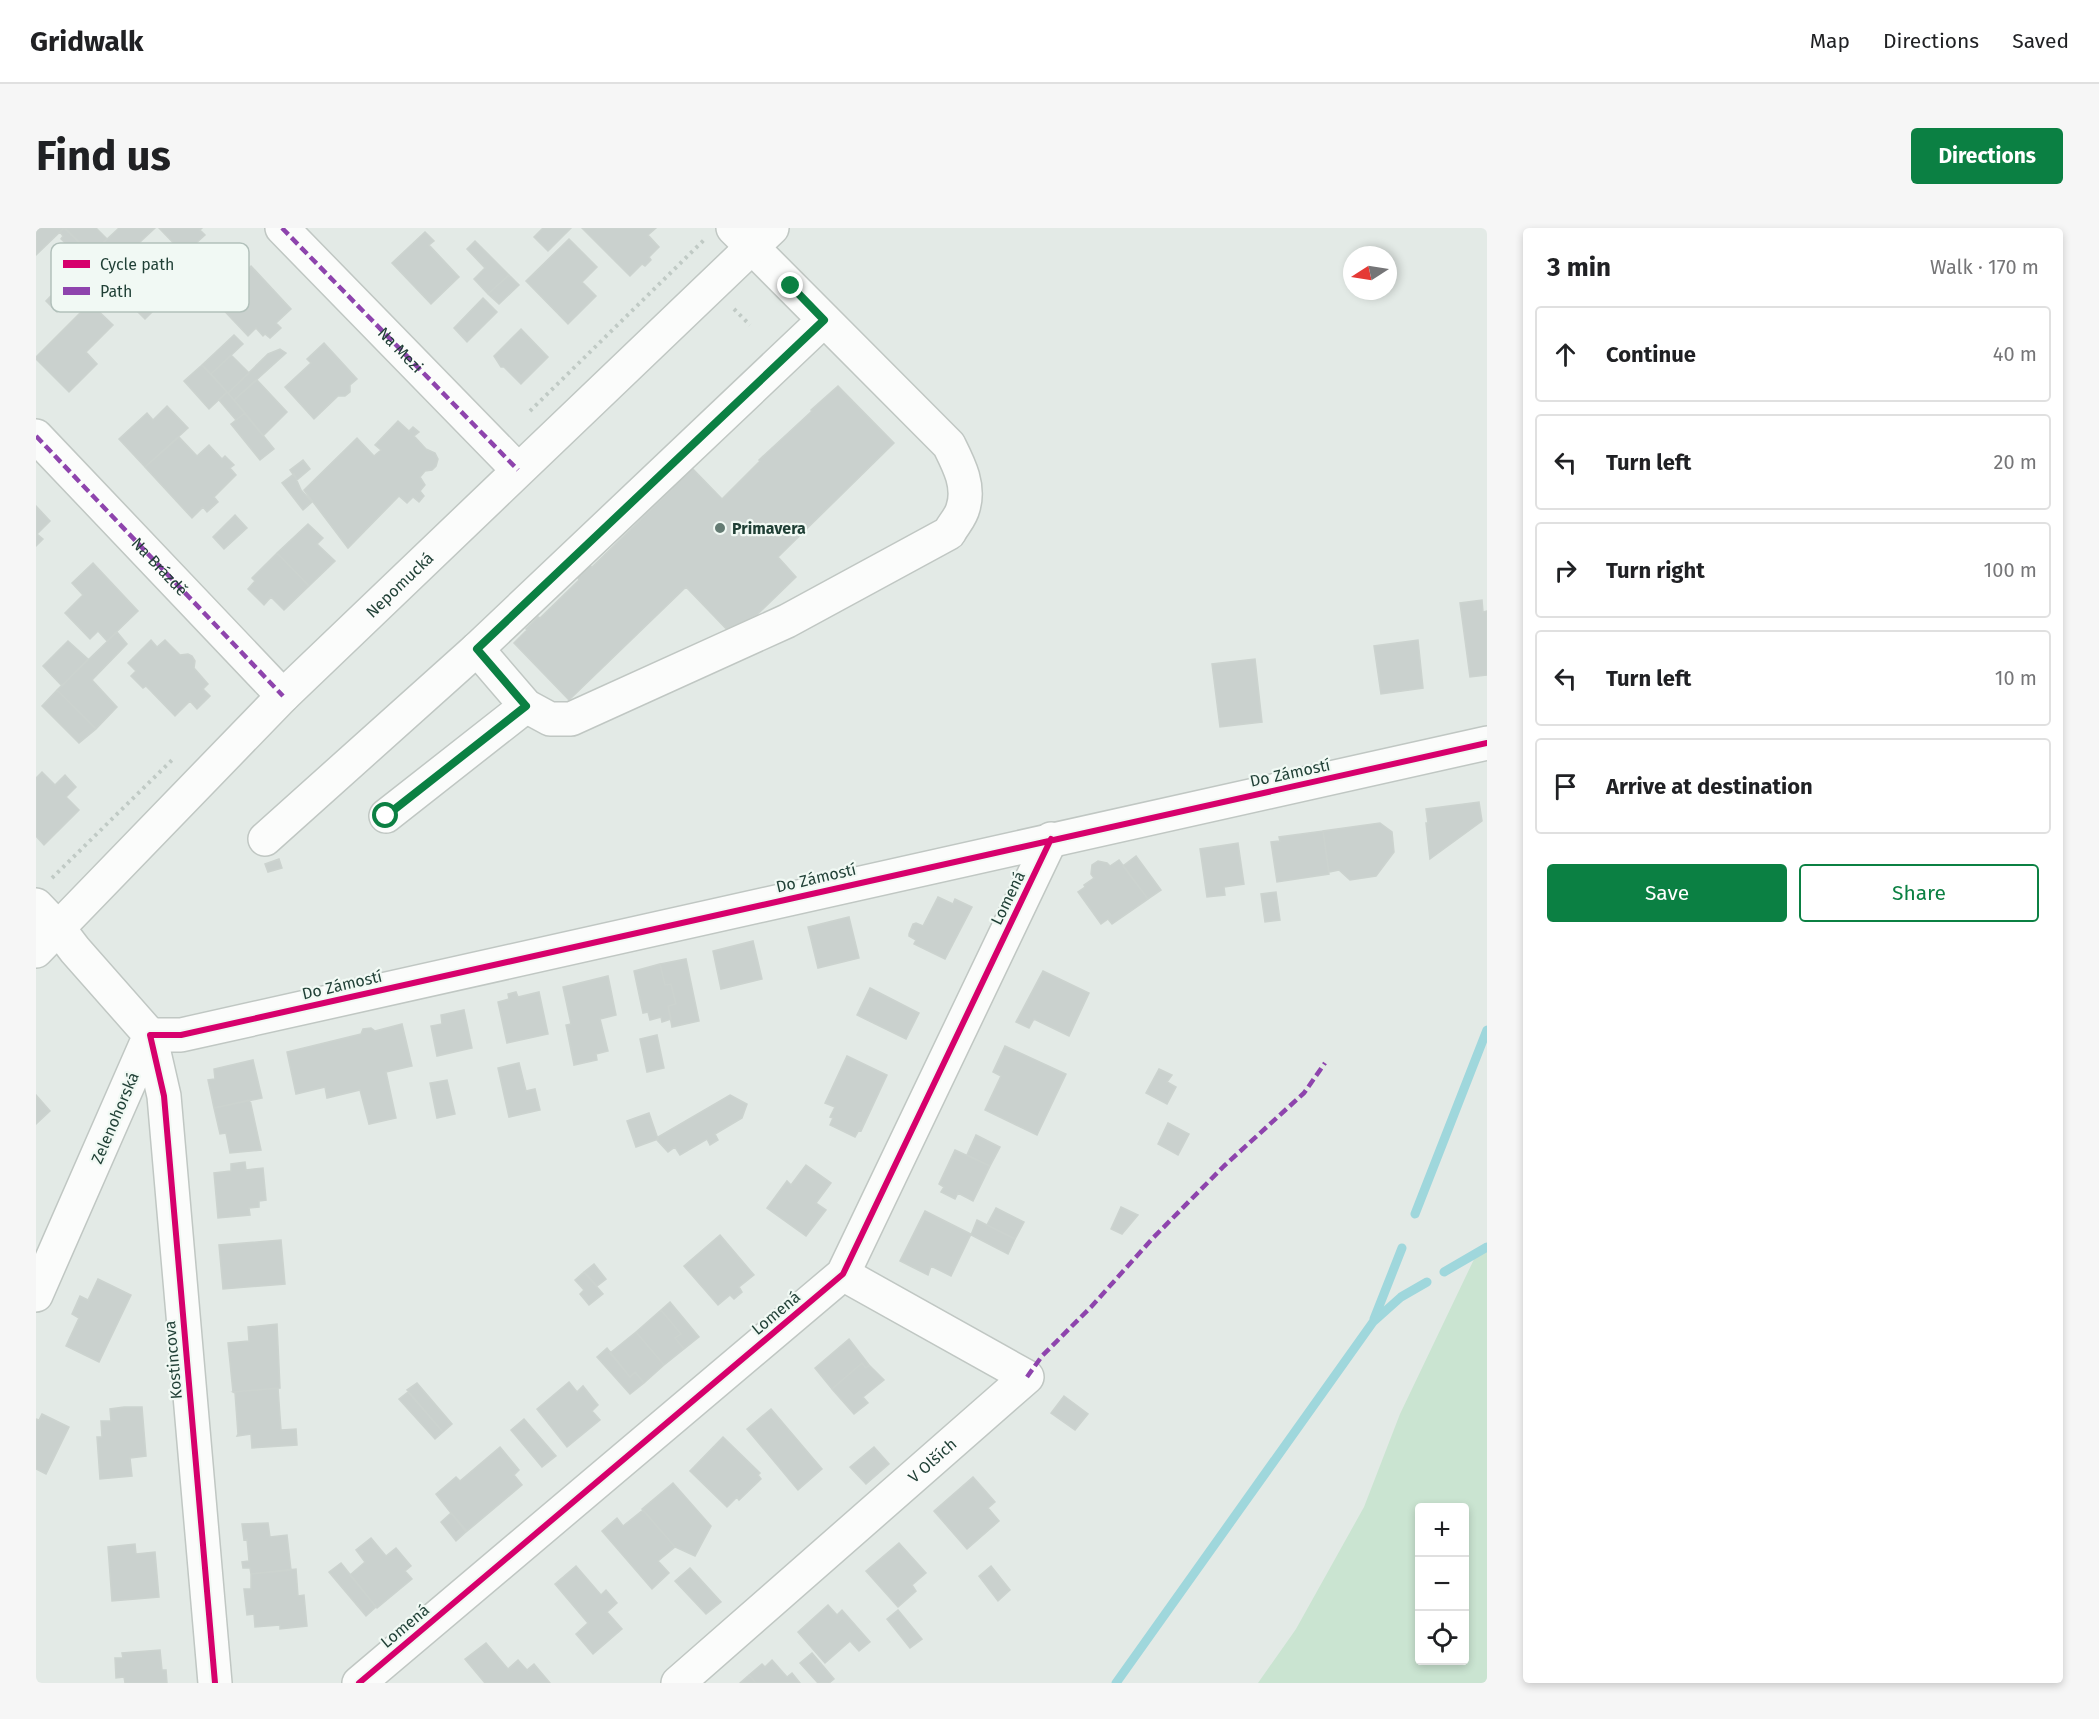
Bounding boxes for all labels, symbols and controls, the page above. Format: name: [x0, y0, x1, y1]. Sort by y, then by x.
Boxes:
text: Gridwalk: [30, 25, 143, 58]
text: Map: [1810, 28, 1850, 54]
text: Directions: [1883, 28, 1979, 54]
text: Saved: [2012, 28, 2069, 54]
button: Directions: [1911, 128, 2063, 184]
text: Find us: [36, 131, 171, 181]
legend: [51, 243, 249, 312]
north arrow: [1343, 246, 1397, 300]
text: 3 min: [1547, 252, 1611, 283]
text: Cycle path: [100, 255, 174, 274]
text: Walk · 170 m: [1930, 255, 2039, 279]
route end: [777, 272, 803, 298]
text: Path: [100, 282, 132, 301]
street label: Na Mezi: [374, 323, 427, 377]
icon: ahead: [1549, 338, 1582, 371]
text: Continue: [1606, 341, 1696, 368]
text: 40 m: [1993, 342, 2037, 366]
icon: left: [1549, 446, 1582, 479]
text: Turn left: [1606, 449, 1691, 476]
text: 20 m: [1994, 450, 2037, 474]
place label: Primavera: [732, 519, 806, 538]
marker: Primavera: [713, 521, 727, 535]
street label: Na Brázdě: [128, 533, 192, 600]
street label: Nepomucká: [362, 548, 437, 621]
icon: right: [1549, 554, 1582, 587]
text: Turn right: [1606, 557, 1705, 584]
text: 100 m: [1984, 558, 2037, 582]
icon: left: [1549, 662, 1582, 695]
text: Turn left: [1606, 665, 1691, 692]
text: 10 m: [1995, 666, 2037, 690]
street label: Do Zámostí: [1248, 755, 1332, 791]
icon: arrive: [1549, 770, 1582, 803]
text: Arrive at destination: [1606, 773, 1813, 800]
route start: [372, 802, 398, 828]
street label: Do Zámostí: [774, 859, 858, 896]
button: Save: [1547, 864, 1787, 922]
button: Share: [1799, 864, 2039, 922]
street label: Lomená: [987, 868, 1029, 928]
street label: Do Zámostí: [300, 966, 384, 1003]
street label: Zelenohorská: [87, 1069, 143, 1167]
street label: Lomená: [748, 1287, 804, 1339]
street label: Kostincova: [160, 1320, 186, 1400]
street label: V Olších: [904, 1434, 960, 1486]
map controls: [1415, 1503, 1469, 1665]
button: +: [1415, 1503, 1469, 1557]
button: −: [1415, 1557, 1469, 1611]
street label: Lomená: [377, 1600, 433, 1652]
button: locate: [1415, 1611, 1469, 1665]

